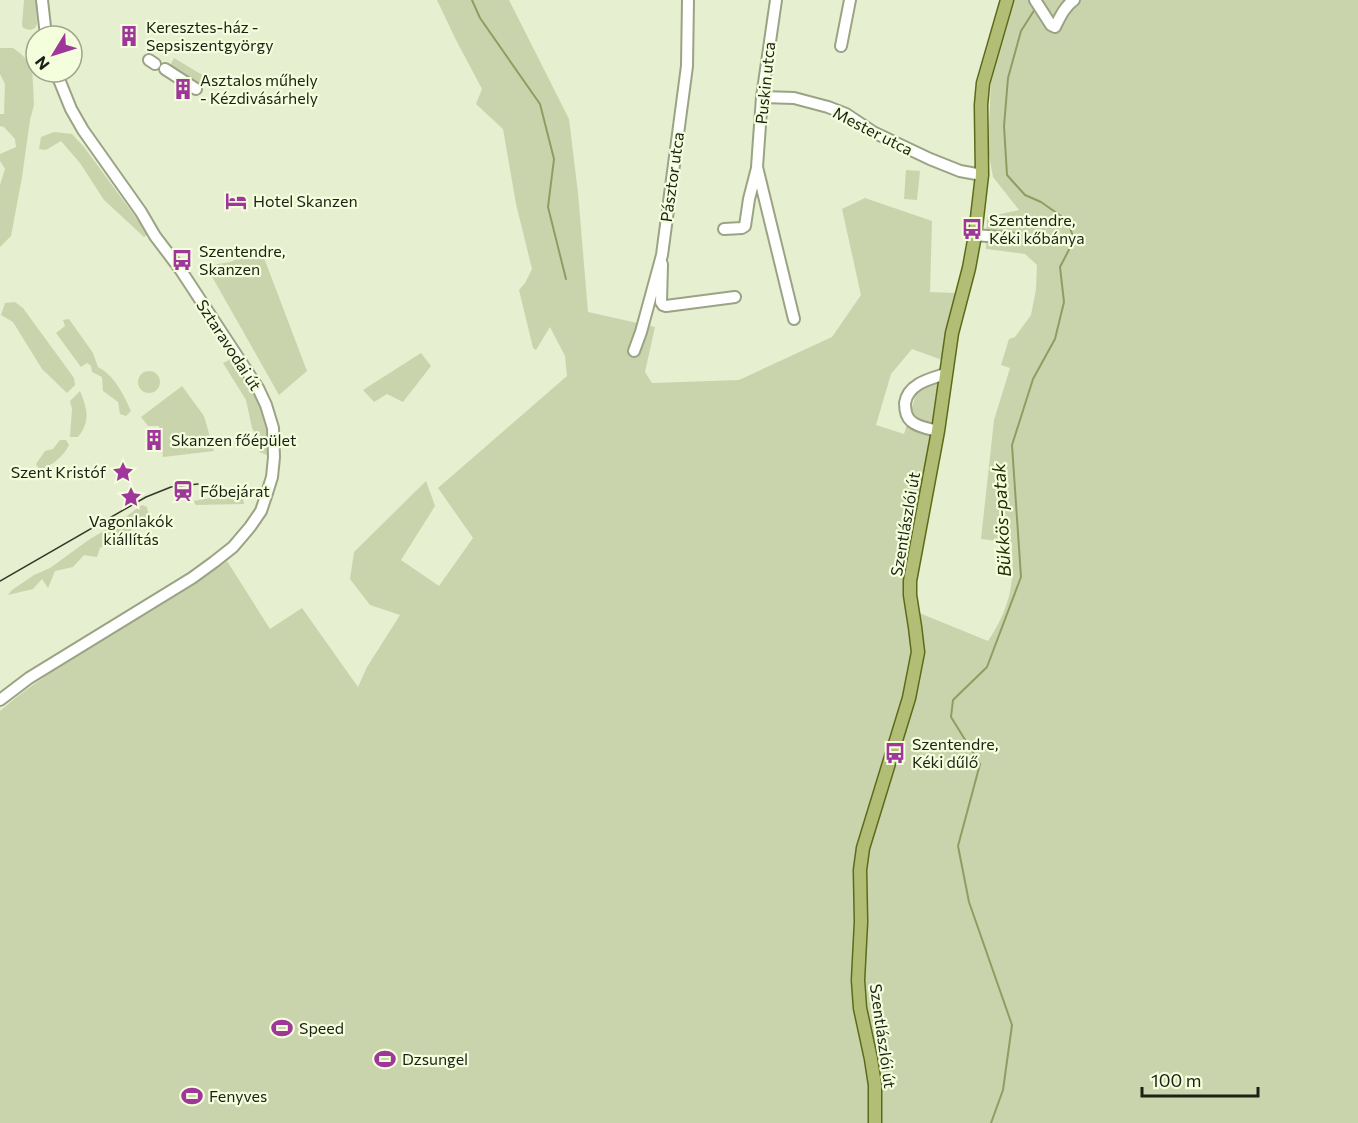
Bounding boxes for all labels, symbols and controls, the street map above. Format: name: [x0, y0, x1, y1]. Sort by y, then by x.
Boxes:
place label: Keresztes-ház - Sepsiszentgyörgy: [146, 17, 273, 54]
north arrow: [24, 24, 84, 84]
building icon: Keresztes-ház - Sepsiszentgyörgy: [117, 24, 141, 48]
street label: Puskin utca: [751, 41, 778, 125]
text: N: [31, 53, 53, 74]
place label: Asztalos műhely - Kézdivásárhely: [200, 70, 318, 107]
building icon: Asztalos műhely - Kézdivásárhely: [171, 77, 195, 101]
street label: Mester utca: [830, 102, 916, 159]
street label: Pásztor utca: [656, 131, 687, 223]
hotel icon: Hotel Skanzen: [224, 189, 248, 213]
place label: Hotel Skanzen: [253, 191, 358, 210]
place label: Szentendre, Kéki kőbánya: [989, 210, 1085, 247]
bus stop icon: Szentendre, Kéki kőbánya: [960, 217, 984, 241]
place label: Szentendre, Skanzen: [199, 241, 285, 278]
bus stop icon: Szentendre, Skanzen: [170, 248, 194, 272]
street label: Sztaravodai út: [193, 296, 266, 394]
building icon: Skanzen főépület: [142, 428, 166, 452]
place label: Skanzen főépület: [171, 430, 297, 449]
place icon: Szent Kristóf: [111, 460, 135, 484]
water label: Bükkös-patak: [987, 461, 1015, 577]
place label: Szent Kristóf: [11, 462, 107, 481]
street label: Szentlászlói út: [886, 470, 923, 577]
station icon: Főbejárat: [171, 479, 195, 503]
place label: Főbejárat: [200, 481, 270, 500]
place icon: Vagonlakók kiállítás: [119, 485, 143, 509]
place label: Vagonlakók kiállítás: [89, 511, 174, 548]
place label: Szentendre, Kéki dűlő: [912, 734, 998, 771]
bus stop icon: Szentendre, Kéki dűlő: [883, 741, 907, 765]
street label: Szentlászlói út: [867, 982, 900, 1090]
sports icon: Speed: [270, 1016, 294, 1040]
place label: Speed: [299, 1018, 344, 1037]
sports icon: Dzsungel: [373, 1047, 397, 1071]
place label: Dzsungel: [402, 1049, 468, 1068]
scale bar: [1142, 1060, 1258, 1098]
text: 100 m: [1151, 1069, 1201, 1091]
sports icon: Fenyves: [180, 1084, 204, 1108]
place label: Fenyves: [209, 1086, 267, 1105]

